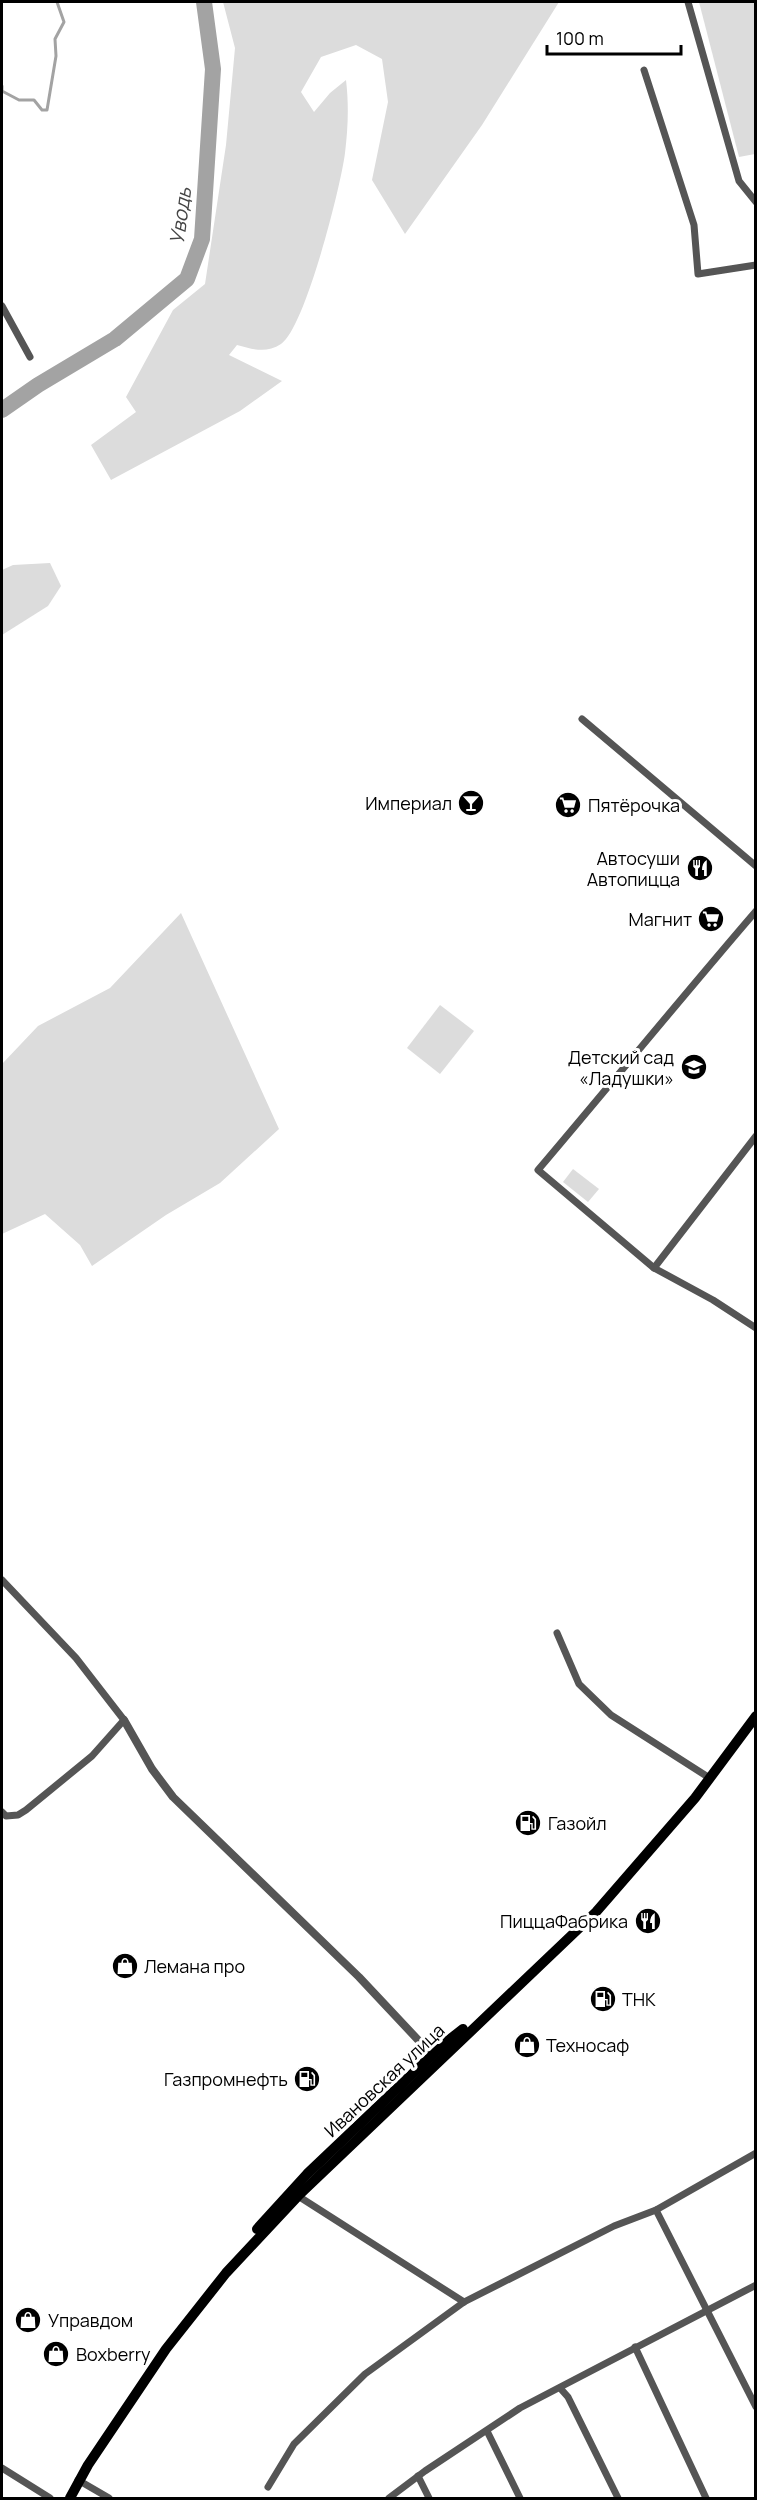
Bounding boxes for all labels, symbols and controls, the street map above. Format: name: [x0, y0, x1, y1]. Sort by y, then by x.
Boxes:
scale bar: [547, 18, 680, 56]
text: 100 m: [556, 26, 604, 50]
water label: Уводь: [163, 185, 197, 246]
bar icon: Империал: [456, 788, 486, 818]
supermarket icon: Пятёрочка: [553, 790, 583, 820]
place label: Империал: [365, 791, 452, 815]
place label: Пятёрочка: [588, 793, 680, 817]
place label: Автосуши Автопицца: [587, 846, 680, 891]
restaurant icon: Автосуши Автопицца: [685, 853, 715, 883]
supermarket icon: Магнит: [696, 904, 726, 934]
place label: Магнит: [629, 907, 692, 931]
place label: Детский сад «Ладушки»: [568, 1045, 674, 1090]
school or university icon: Детский сад «Ладушки»: [679, 1052, 709, 1082]
fuel station icon: Газойл: [513, 1808, 543, 1838]
place label: Газойл: [548, 1811, 607, 1835]
restaurant icon: ПиццаФабрика: [633, 1906, 663, 1936]
place label: ПиццаФабрика: [500, 1909, 628, 1933]
shop icon: Лемана про: [110, 1951, 140, 1981]
place label: Лемана про: [144, 1954, 245, 1978]
fuel station icon: ТНК: [588, 1984, 618, 2014]
place label: ТНК: [622, 1987, 656, 2011]
street label: Ивановская улица: [319, 2018, 449, 2142]
shop icon: Техносаф: [512, 2030, 542, 2060]
place label: Техносаф: [546, 2033, 629, 2057]
fuel station icon: Газпромнефть: [292, 2064, 322, 2094]
place label: Газпромнефть: [164, 2067, 288, 2091]
shop icon: Управдом: [13, 2305, 43, 2335]
place label: Управдом: [48, 2308, 133, 2332]
shop icon: Boxberry: [41, 2339, 71, 2369]
place label: Boxberry: [76, 2342, 151, 2366]

